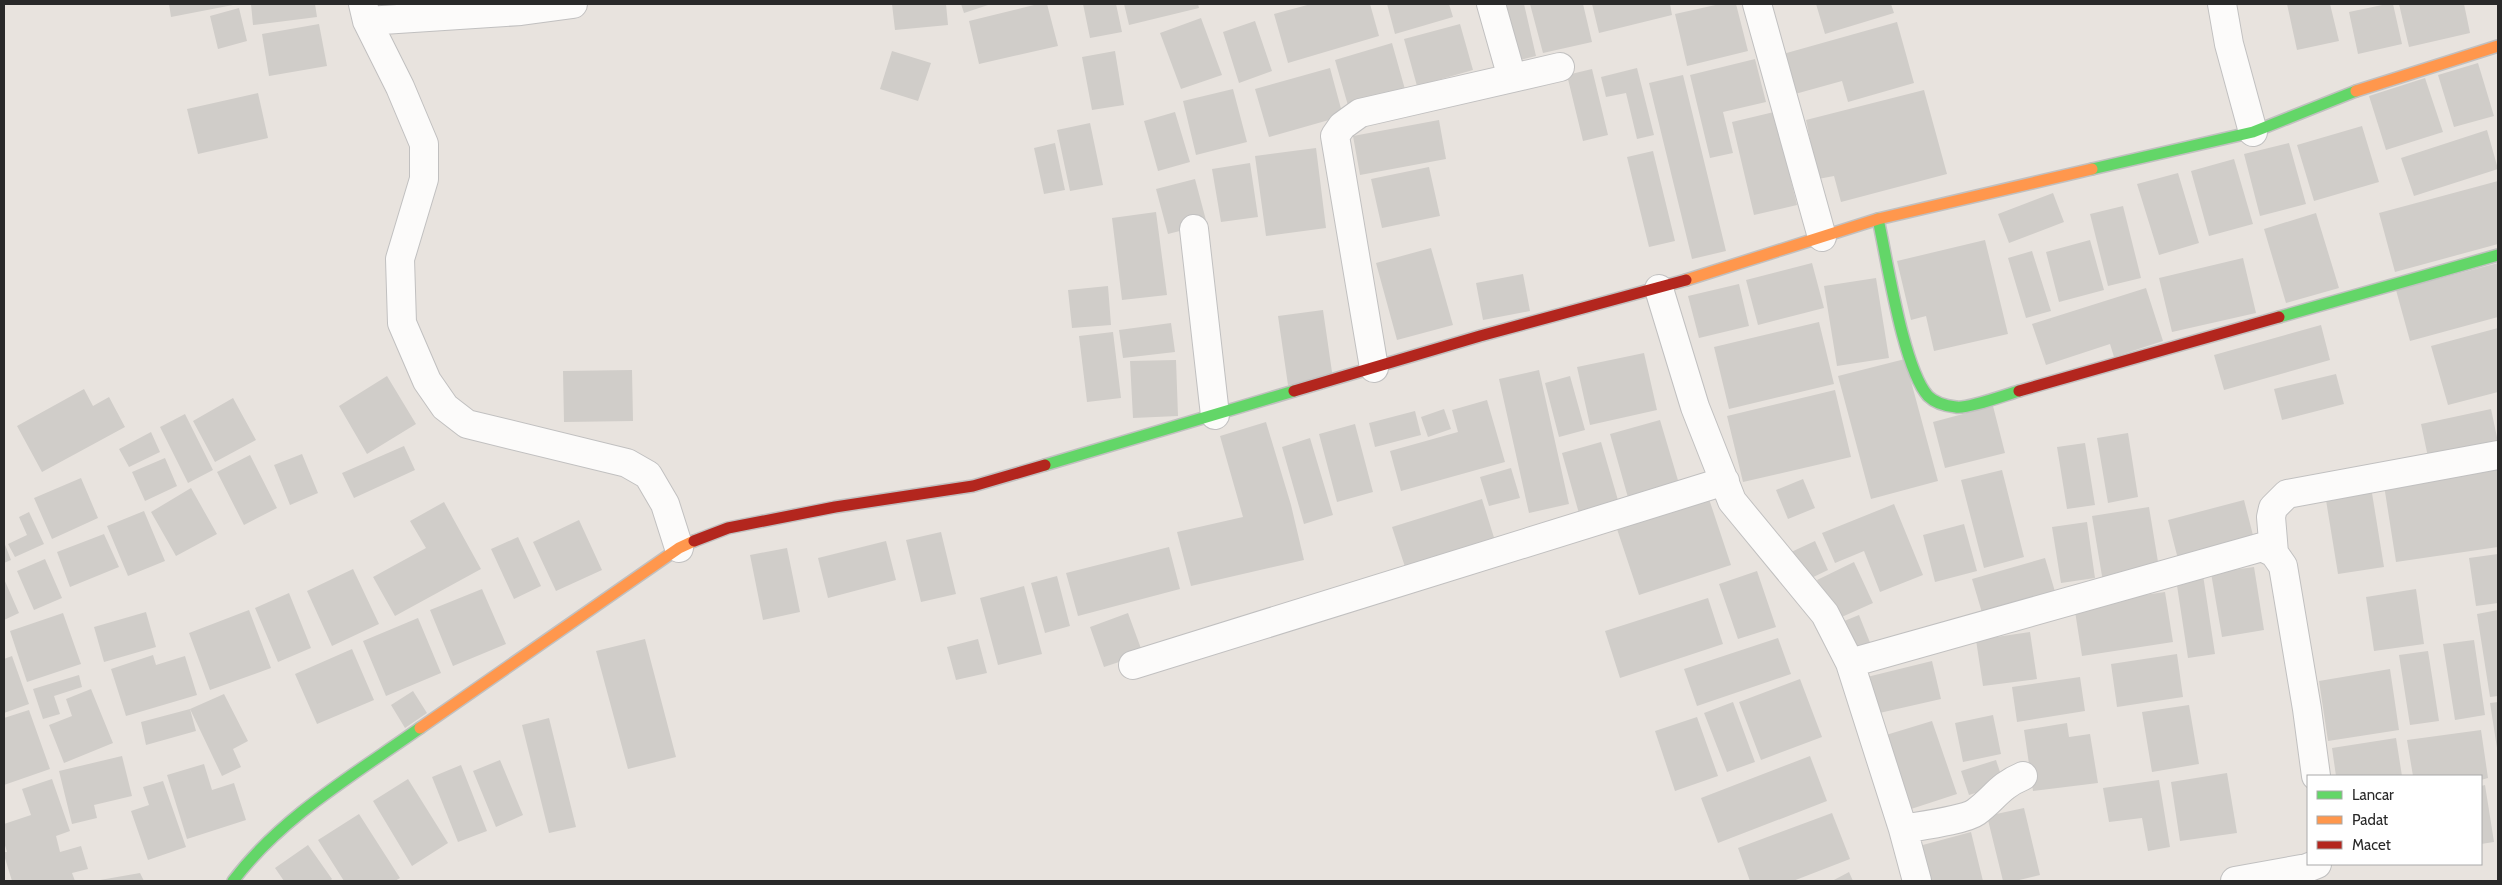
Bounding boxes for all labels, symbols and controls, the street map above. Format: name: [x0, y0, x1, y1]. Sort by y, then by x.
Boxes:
legend: [2307, 775, 2482, 865]
text: Lancar: [2352, 786, 2394, 804]
text: Padat: [2352, 811, 2388, 829]
text: Macet: [2352, 836, 2391, 854]

